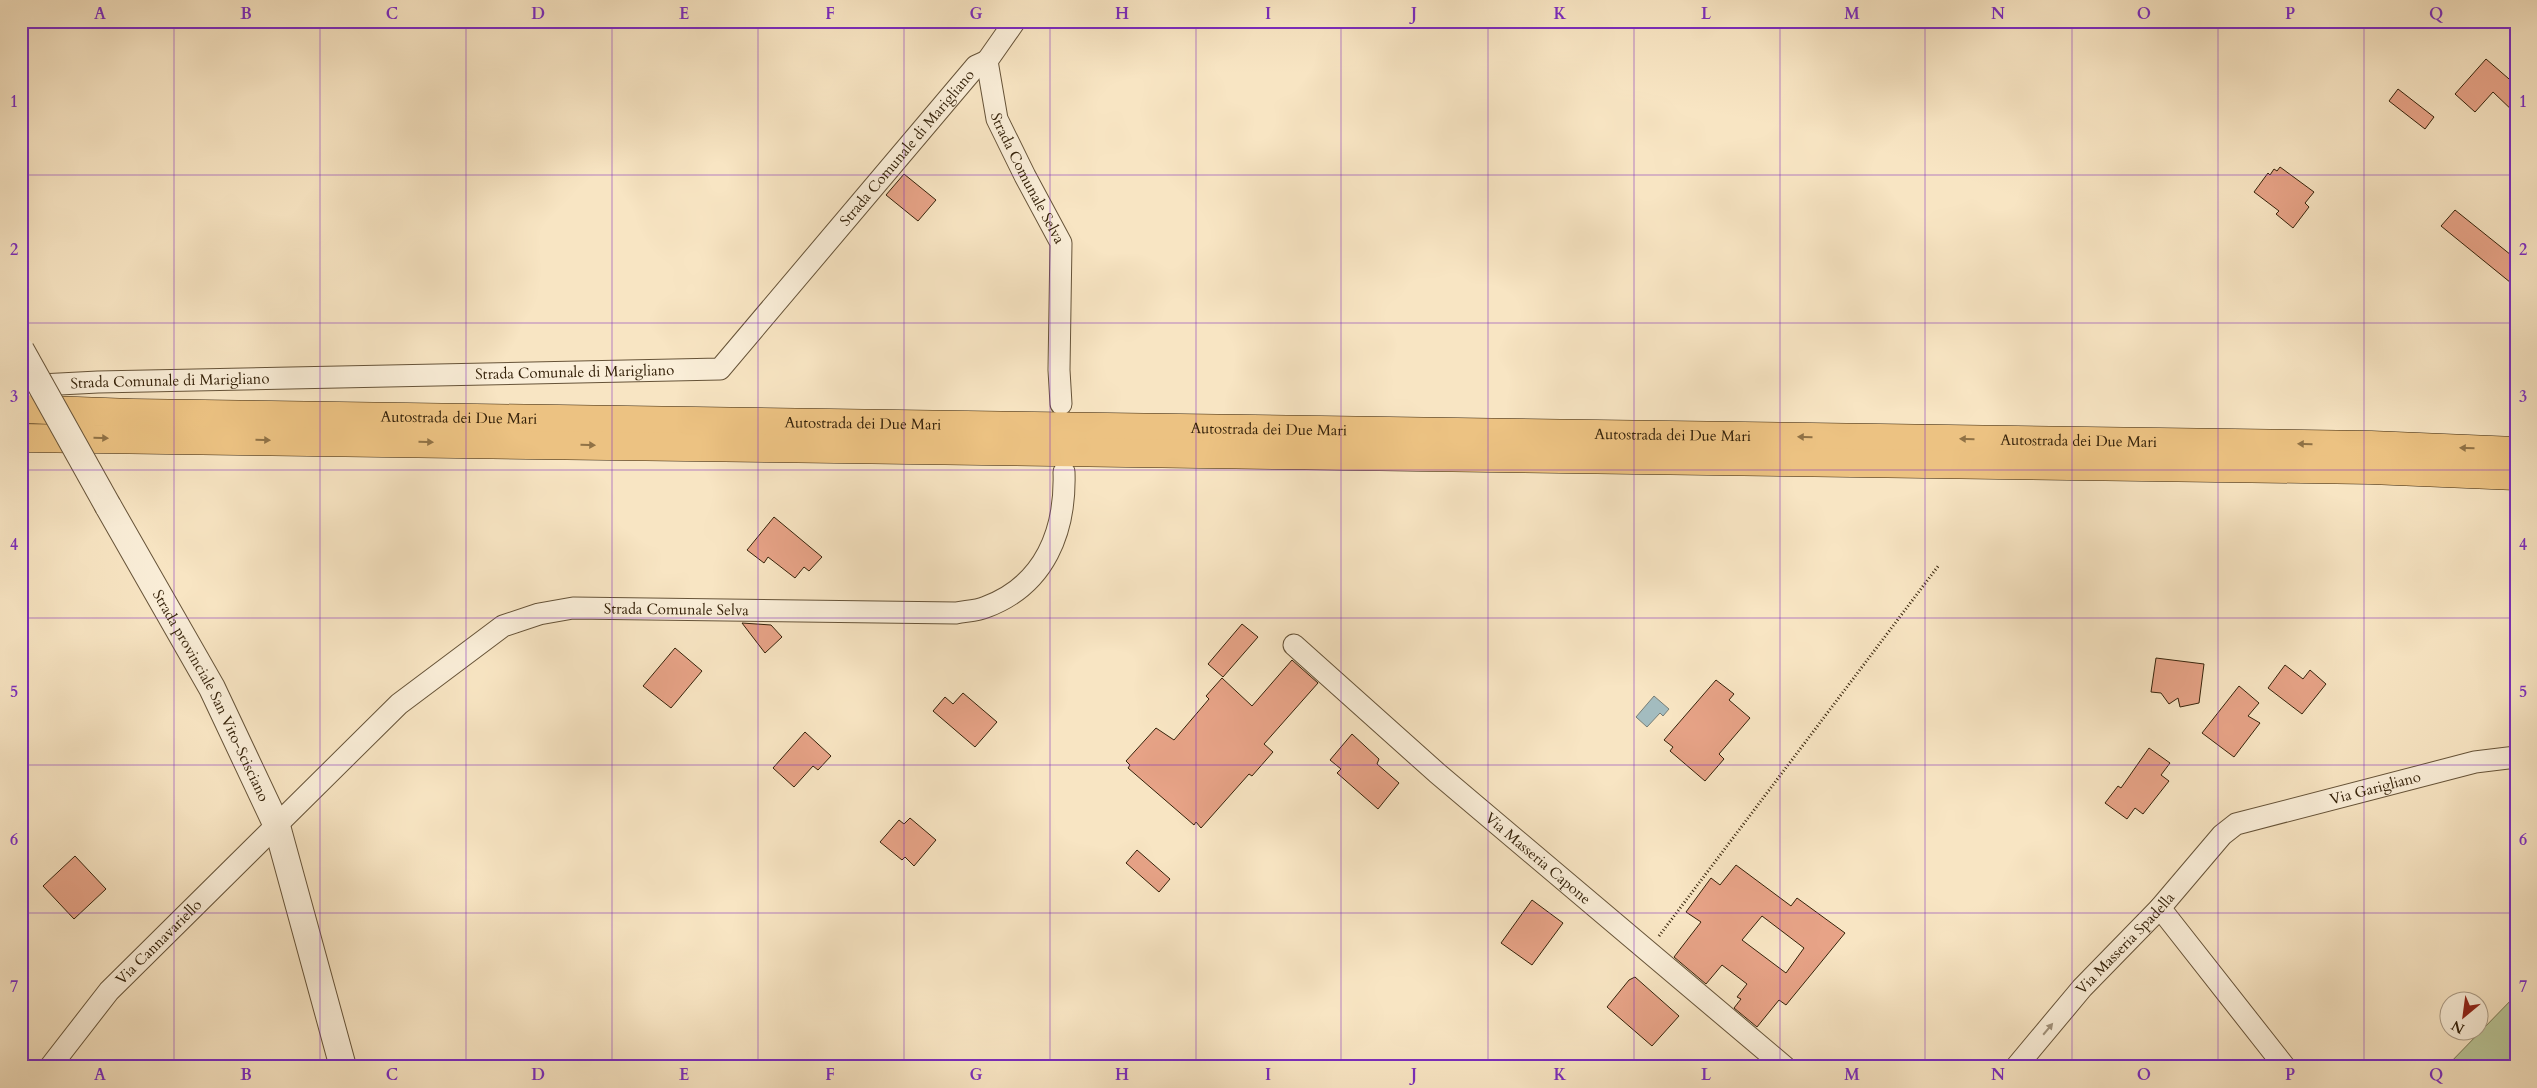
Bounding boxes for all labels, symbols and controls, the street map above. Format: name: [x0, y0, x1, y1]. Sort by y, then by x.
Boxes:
text: A: [94, 3, 106, 25]
text: B: [240, 3, 252, 25]
text: C: [386, 3, 398, 25]
text: D: [531, 3, 545, 25]
text: E: [679, 3, 689, 25]
text: F: [825, 3, 835, 25]
text: G: [969, 3, 983, 25]
text: H: [1115, 3, 1129, 25]
text: I: [1265, 3, 1271, 25]
text: J: [1409, 3, 1417, 25]
text: K: [1554, 3, 1567, 25]
text: L: [1701, 3, 1712, 25]
text: M: [1844, 3, 1860, 25]
text: N: [1991, 3, 2005, 25]
text: O: [2137, 3, 2151, 25]
text: P: [2285, 3, 2295, 25]
text: Q: [2429, 3, 2443, 25]
street label: Strada Comunale di Marigliano: [835, 65, 979, 230]
text: 1: [10, 91, 18, 113]
text: 1: [2519, 91, 2527, 113]
street label: Strada Comunale Selva: [986, 111, 1070, 248]
text: 2: [10, 239, 18, 261]
text: 2: [2519, 239, 2527, 261]
street label: Strada Comunale di Marigliano: [475, 360, 675, 384]
street label: Strada Comunale di Marigliano: [70, 368, 270, 393]
text: 3: [10, 386, 18, 408]
text: 3: [2519, 386, 2527, 408]
street label: Autostrada dei Due Mari: [380, 407, 537, 429]
street label: Autostrada dei Due Mari: [784, 412, 941, 435]
street label: Autostrada dei Due Mari: [1190, 418, 1347, 440]
street label: Autostrada dei Due Mari: [1594, 424, 1751, 446]
street label: Autostrada dei Due Mari: [2000, 430, 2157, 452]
one-way arrow: [1796, 433, 1812, 441]
one-way arrow: [93, 434, 109, 442]
one-way arrow: [1959, 435, 1975, 443]
one-way arrow: [256, 436, 272, 444]
one-way arrow: [418, 438, 434, 446]
one-way arrow: [2296, 440, 2312, 448]
one-way arrow: [581, 441, 597, 449]
one-way arrow: [2459, 444, 2475, 452]
text: 4: [10, 534, 18, 556]
text: 4: [2519, 534, 2527, 556]
street label: Strada provinciale San Vito-Scisciano: [148, 586, 274, 805]
street label: Strada Comunale Selva: [604, 598, 750, 620]
text: 5: [10, 681, 18, 703]
text: 5: [2519, 681, 2527, 703]
street label: Via Garigliano: [2327, 766, 2423, 809]
street label: Via Masseria Capone: [1481, 808, 1595, 909]
text: 6: [10, 829, 18, 851]
text: 6: [2519, 829, 2527, 851]
street label: Via Masseria Spadella: [2071, 888, 2179, 999]
street label: Via Cannavariello: [111, 895, 206, 989]
text: 7: [10, 976, 18, 998]
text: 7: [2519, 976, 2527, 998]
north arrow: [2440, 990, 2490, 1040]
text: N: [2448, 1016, 2468, 1038]
one-way arrow: [2042, 1023, 2053, 1036]
text: A: [94, 1064, 106, 1086]
text: B: [240, 1064, 252, 1086]
text: C: [386, 1064, 398, 1086]
text: D: [531, 1064, 545, 1086]
text: E: [679, 1064, 689, 1086]
text: F: [825, 1064, 835, 1086]
text: G: [969, 1064, 983, 1086]
text: H: [1115, 1064, 1129, 1086]
text: I: [1265, 1064, 1271, 1086]
text: J: [1409, 1064, 1417, 1086]
text: K: [1554, 1064, 1567, 1086]
text: L: [1701, 1064, 1712, 1086]
text: M: [1844, 1064, 1860, 1086]
text: N: [1991, 1064, 2005, 1086]
text: O: [2137, 1064, 2151, 1086]
text: P: [2285, 1064, 2295, 1086]
text: Q: [2429, 1064, 2443, 1086]

